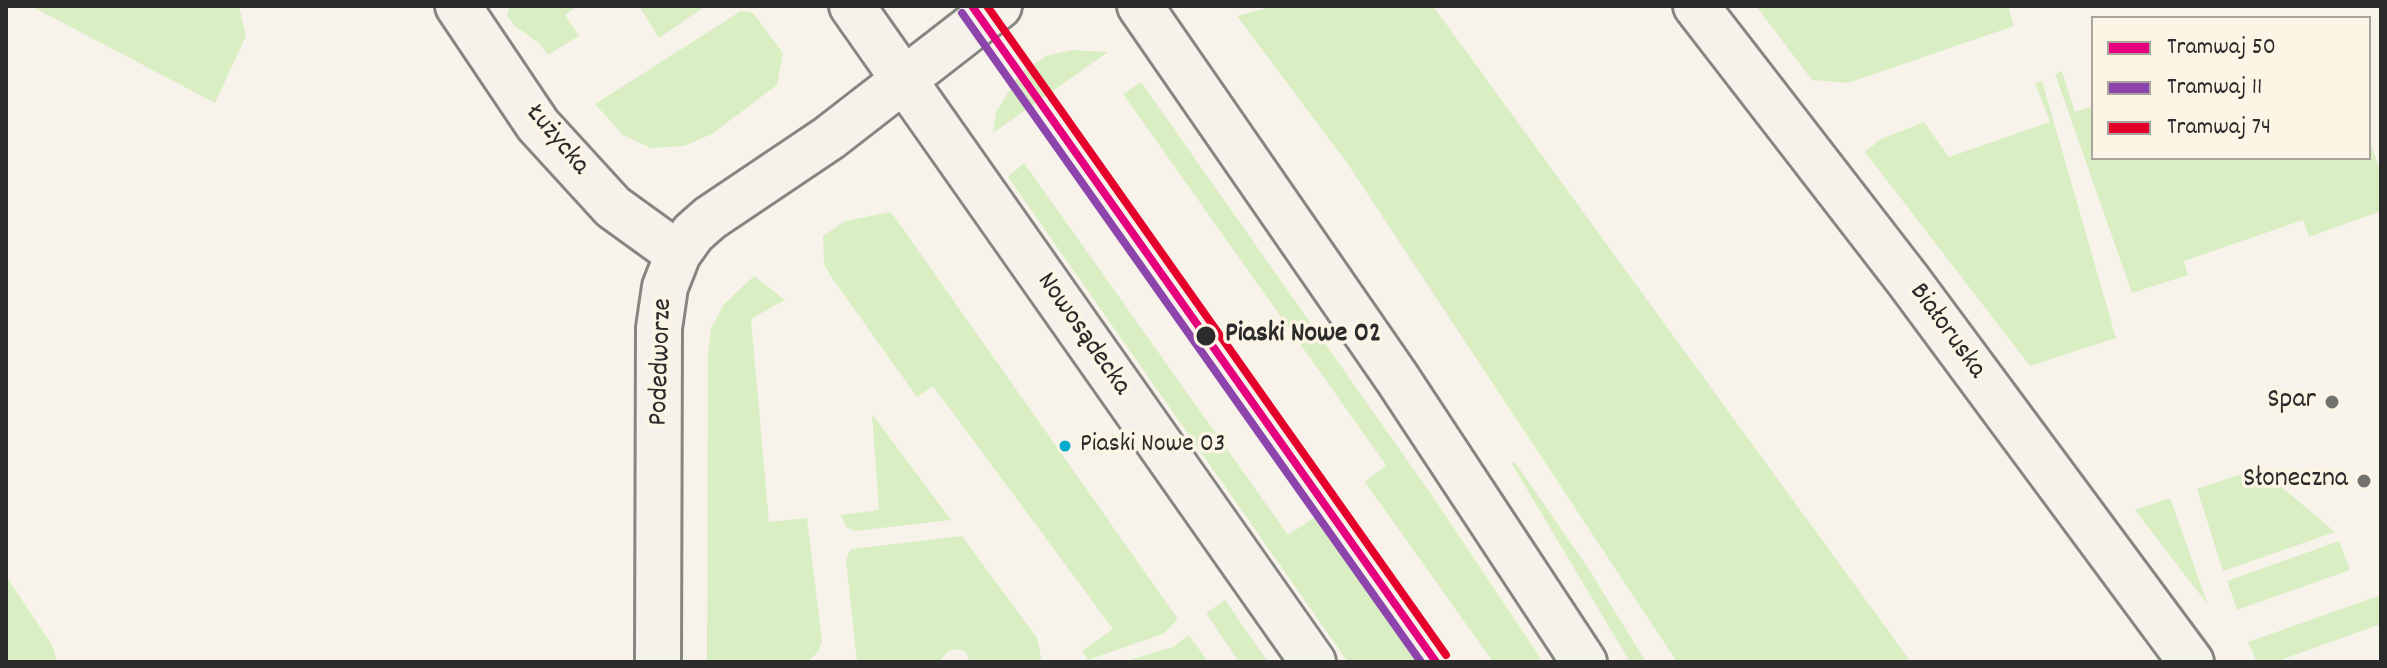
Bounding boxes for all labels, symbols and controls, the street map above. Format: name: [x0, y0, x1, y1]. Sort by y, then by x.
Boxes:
legend: [2091, 16, 2371, 160]
text: Tramwaj 50: [2167, 31, 2276, 65]
text: Tramwaj 11: [2167, 71, 2262, 105]
street label: Łużycka: [517, 99, 595, 183]
text: Tramwaj 74: [2167, 111, 2271, 145]
street label: Nowosądecka: [1027, 267, 1137, 403]
street label: Białoruska: [1900, 278, 1992, 386]
street label: Podedworze: [644, 298, 682, 426]
place label: Piaski Nowe 02: [1225, 319, 1381, 353]
marker: Piaski Nowe 02: [1194, 324, 1218, 348]
place label: Spar: [2267, 385, 2316, 419]
marker: Spar: [2323, 393, 2341, 411]
place label: Piaski Nowe 03: [1080, 430, 1225, 462]
marker: Piaski Nowe 03: [1057, 438, 1073, 454]
place label: Słoneczna: [2243, 464, 2348, 498]
marker: Słoneczna: [2355, 472, 2373, 490]

